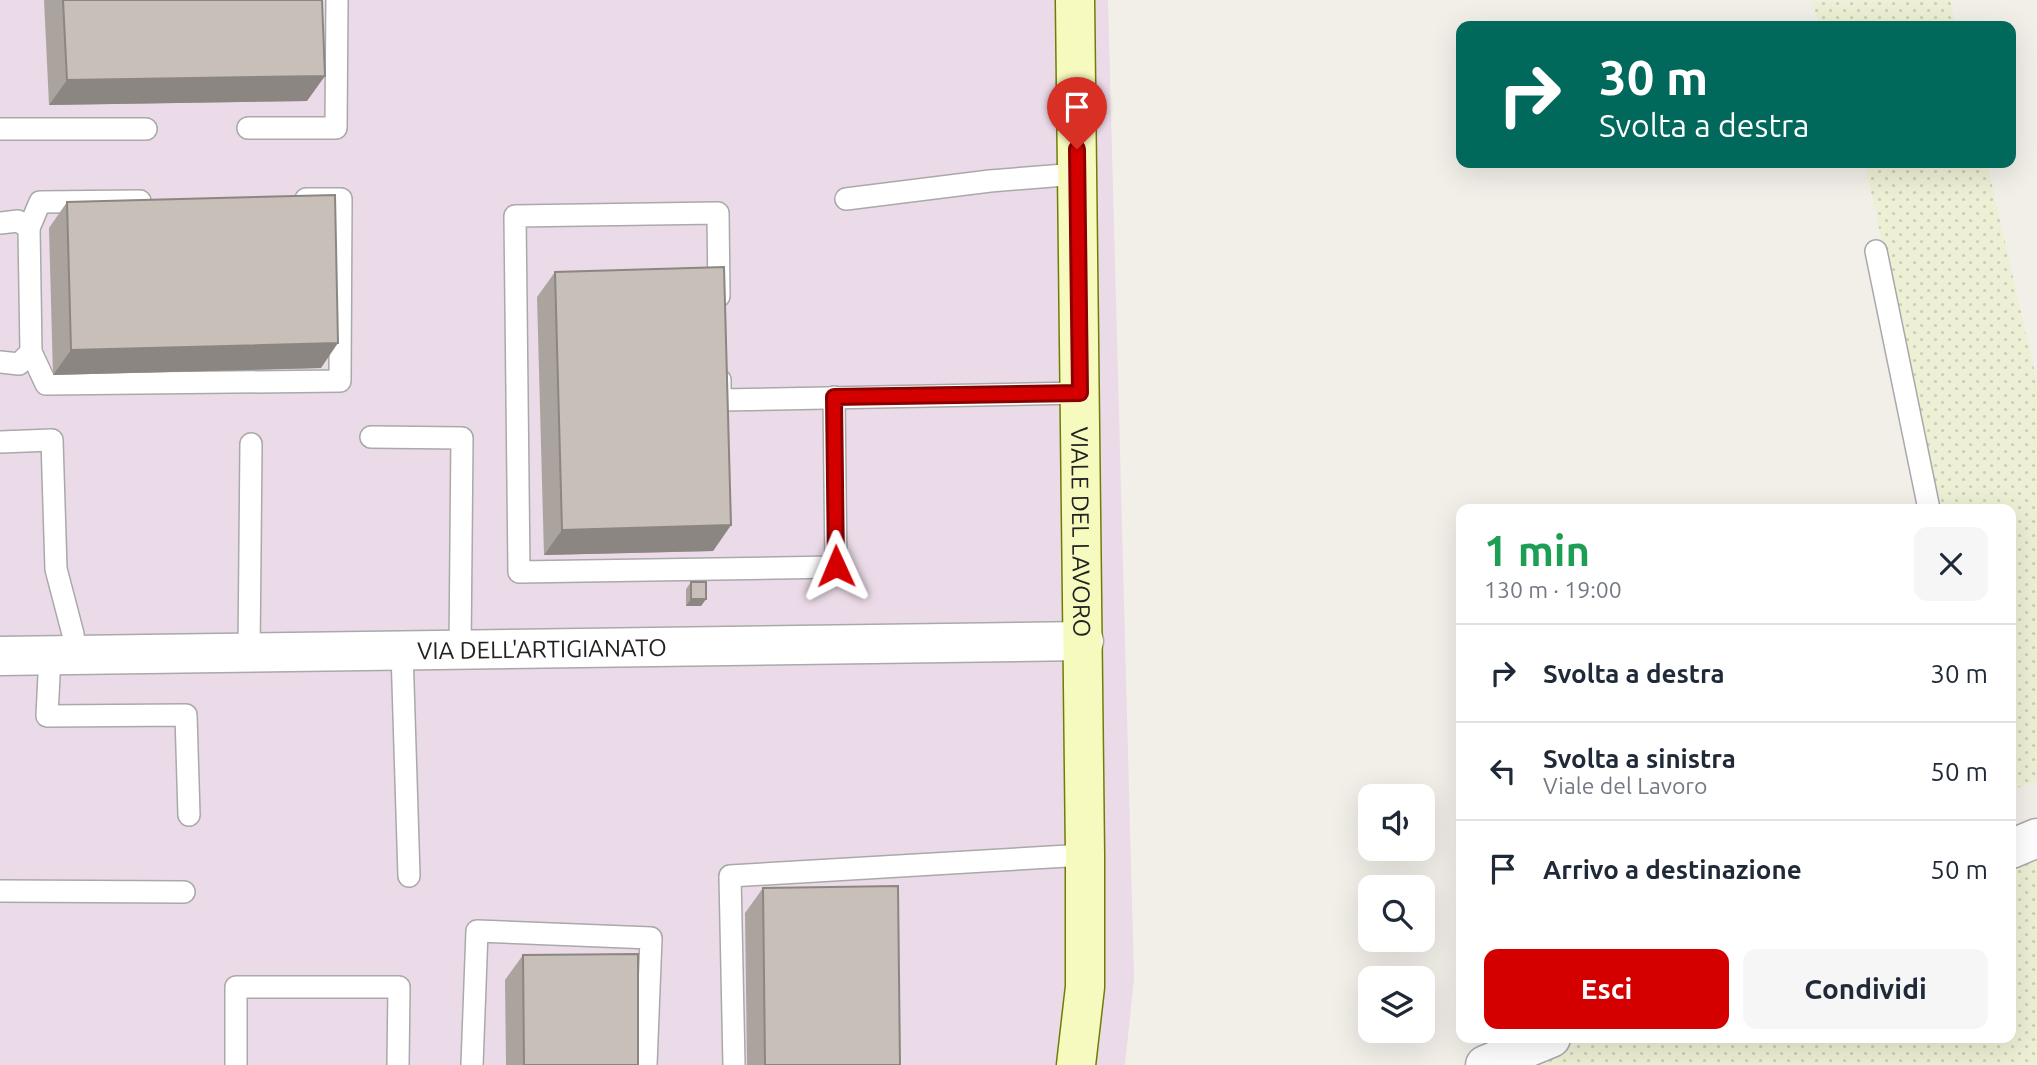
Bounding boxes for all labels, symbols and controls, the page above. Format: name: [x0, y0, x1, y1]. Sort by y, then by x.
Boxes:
icon: right: [1484, 49, 1575, 140]
text: 30 m: [1599, 49, 1708, 104]
pin: [1047, 77, 1107, 149]
icon: arrive: [1058, 88, 1096, 126]
text: Svolta a destra: [1599, 107, 1810, 143]
street label: VIALE DEL LAVORO: [1066, 426, 1096, 637]
text: 1 min: [1484, 527, 1590, 574]
button: close: [1914, 527, 1988, 601]
position arrow: [799, 529, 873, 603]
text: 130 m · 19:00: [1484, 577, 1622, 602]
street label: VIA DELL'ARTIGIANATO: [417, 633, 667, 664]
icon: right: [1484, 654, 1522, 692]
text: Svolta a destra: [1543, 659, 1725, 688]
text: 30 m: [1930, 659, 1988, 688]
text: Svolta a sinistra: [1543, 744, 1736, 773]
icon: left: [1484, 752, 1522, 790]
text: 50 m: [1930, 757, 1988, 786]
text: Viale del Lavoro: [1543, 773, 1708, 798]
map controls: [1358, 784, 1435, 1043]
button: sound: [1358, 784, 1435, 861]
icon: arrive: [1484, 850, 1522, 888]
text: Arrivo a destinazione: [1543, 855, 1802, 884]
text: 50 m: [1930, 855, 1988, 884]
button: search: [1358, 875, 1435, 952]
button: Esci: [1484, 949, 1729, 1029]
button: Condividi: [1743, 949, 1988, 1029]
button: layers: [1358, 966, 1435, 1043]

